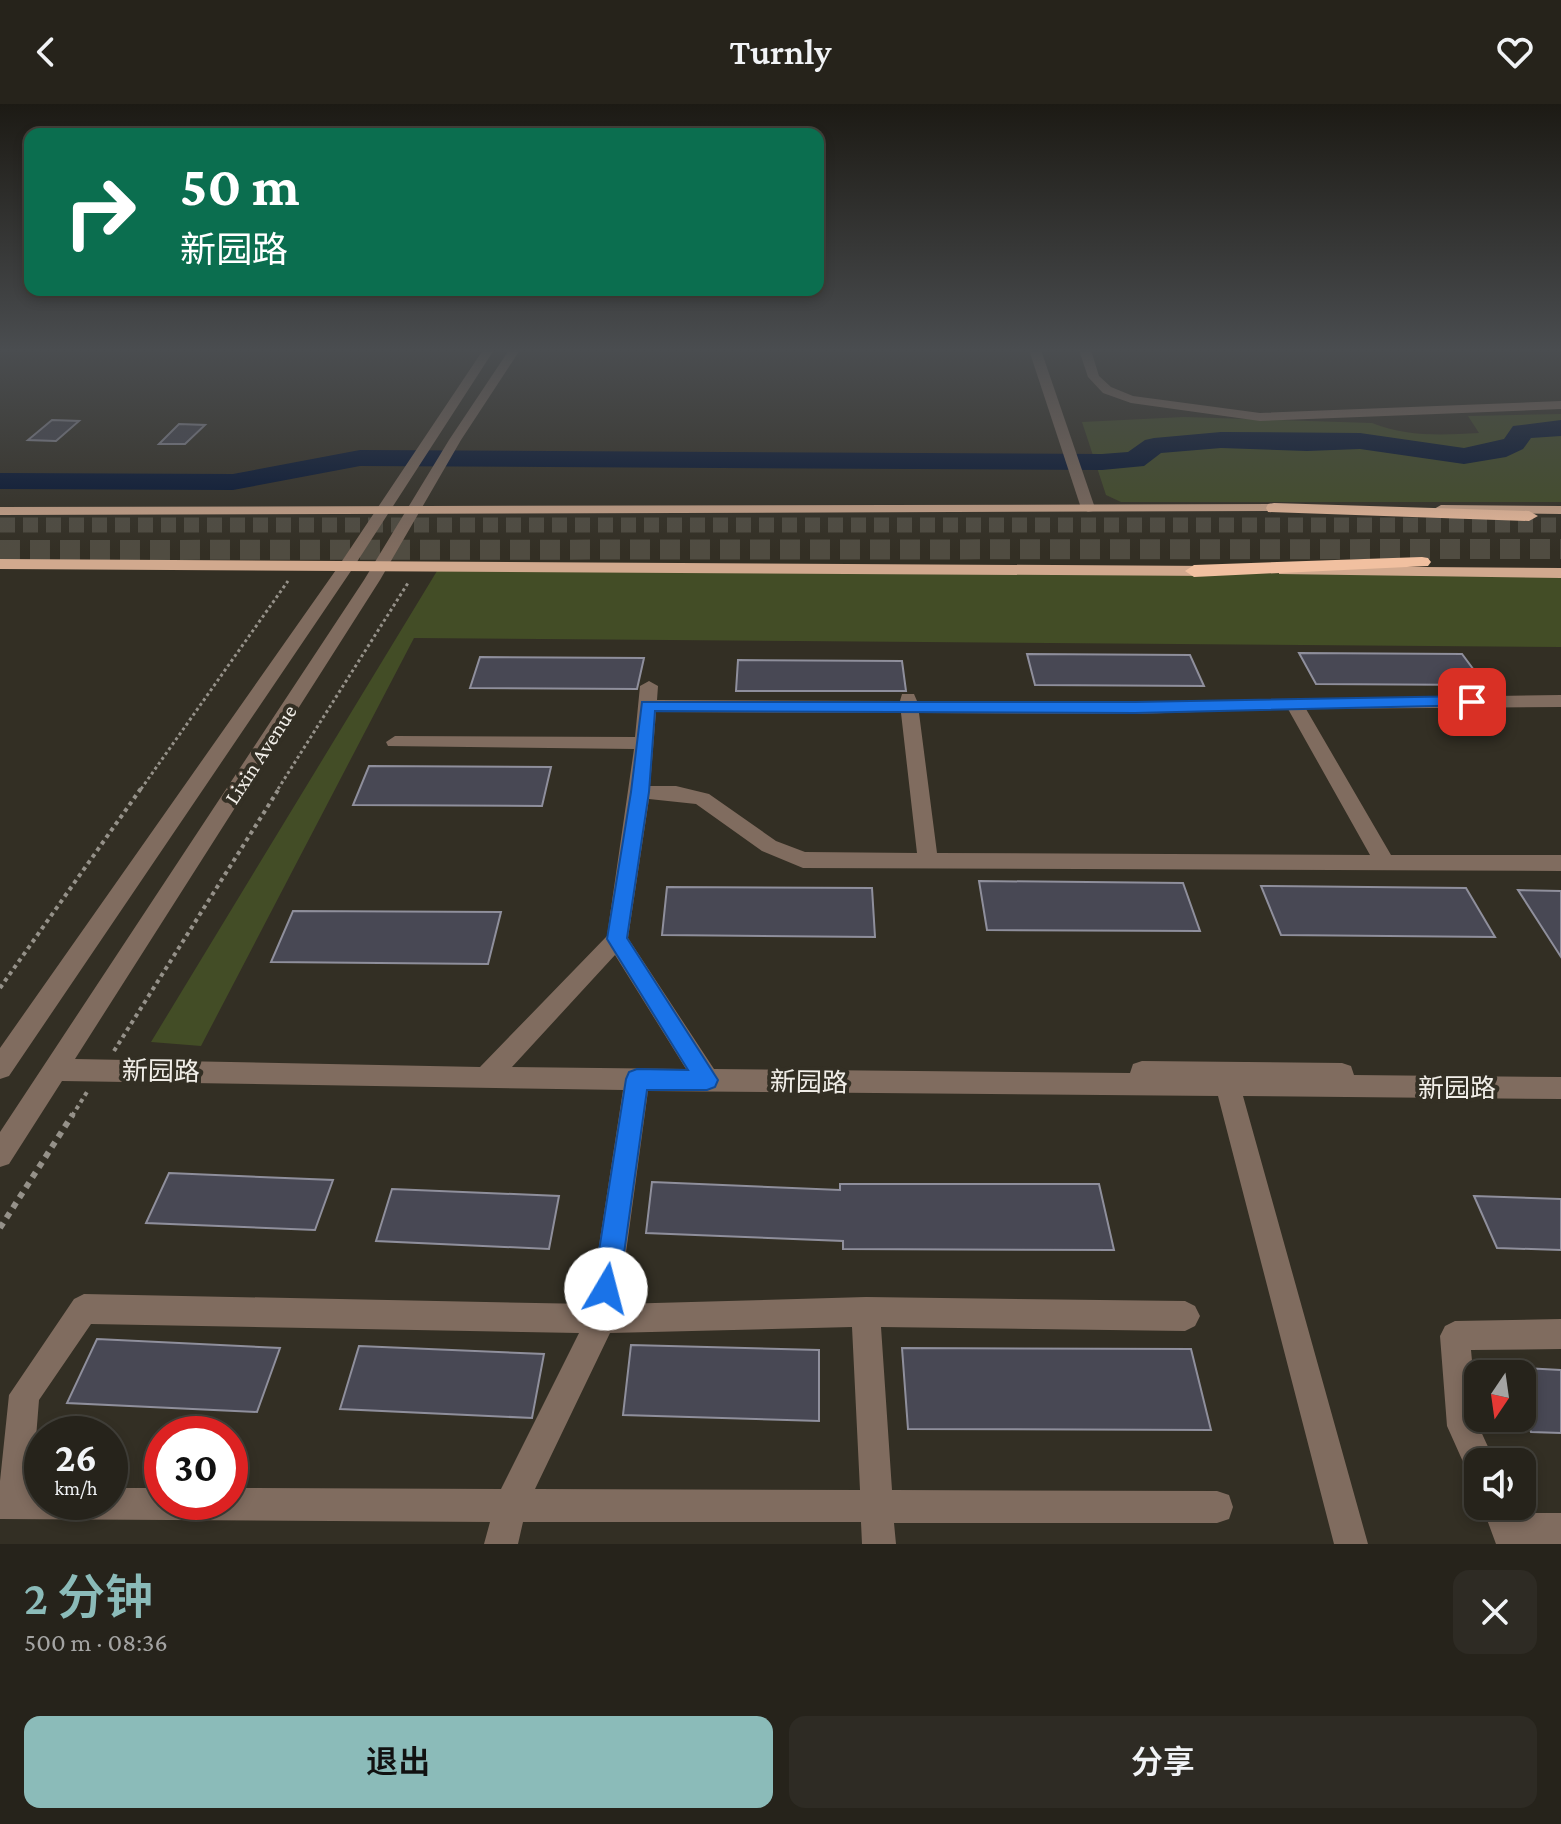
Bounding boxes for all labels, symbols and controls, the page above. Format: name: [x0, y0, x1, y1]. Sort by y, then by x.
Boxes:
icon: back: [24, 30, 68, 74]
icon: heart: [1493, 30, 1537, 74]
text: Turnly: [730, 32, 831, 72]
text: 50 m: [180, 155, 300, 217]
icon: right: [48, 160, 152, 264]
text: 新园路: [180, 230, 288, 270]
pin: [1438, 668, 1506, 736]
icon: arrive: [1450, 680, 1494, 724]
street label: Lixin Avenue: [219, 700, 302, 809]
street label: 新园路: [122, 1056, 200, 1087]
street label: 新园路: [770, 1067, 848, 1098]
street label: 新园路: [1418, 1074, 1496, 1103]
position arrow: [564, 1247, 648, 1331]
north arrow: [1464, 1360, 1536, 1432]
map controls: [1464, 1360, 1536, 1520]
speed limit sign: 30: [144, 1416, 248, 1520]
text: 26: [55, 1435, 97, 1480]
button: sound: [1464, 1448, 1536, 1520]
text: km/h: [54, 1477, 98, 1499]
button: close: [1453, 1570, 1537, 1654]
text: 2 分钟: [24, 1571, 153, 1624]
text: 500 m · 08:36: [24, 1628, 168, 1657]
button: 退出: [24, 1716, 773, 1808]
button: 分享: [789, 1716, 1537, 1808]

